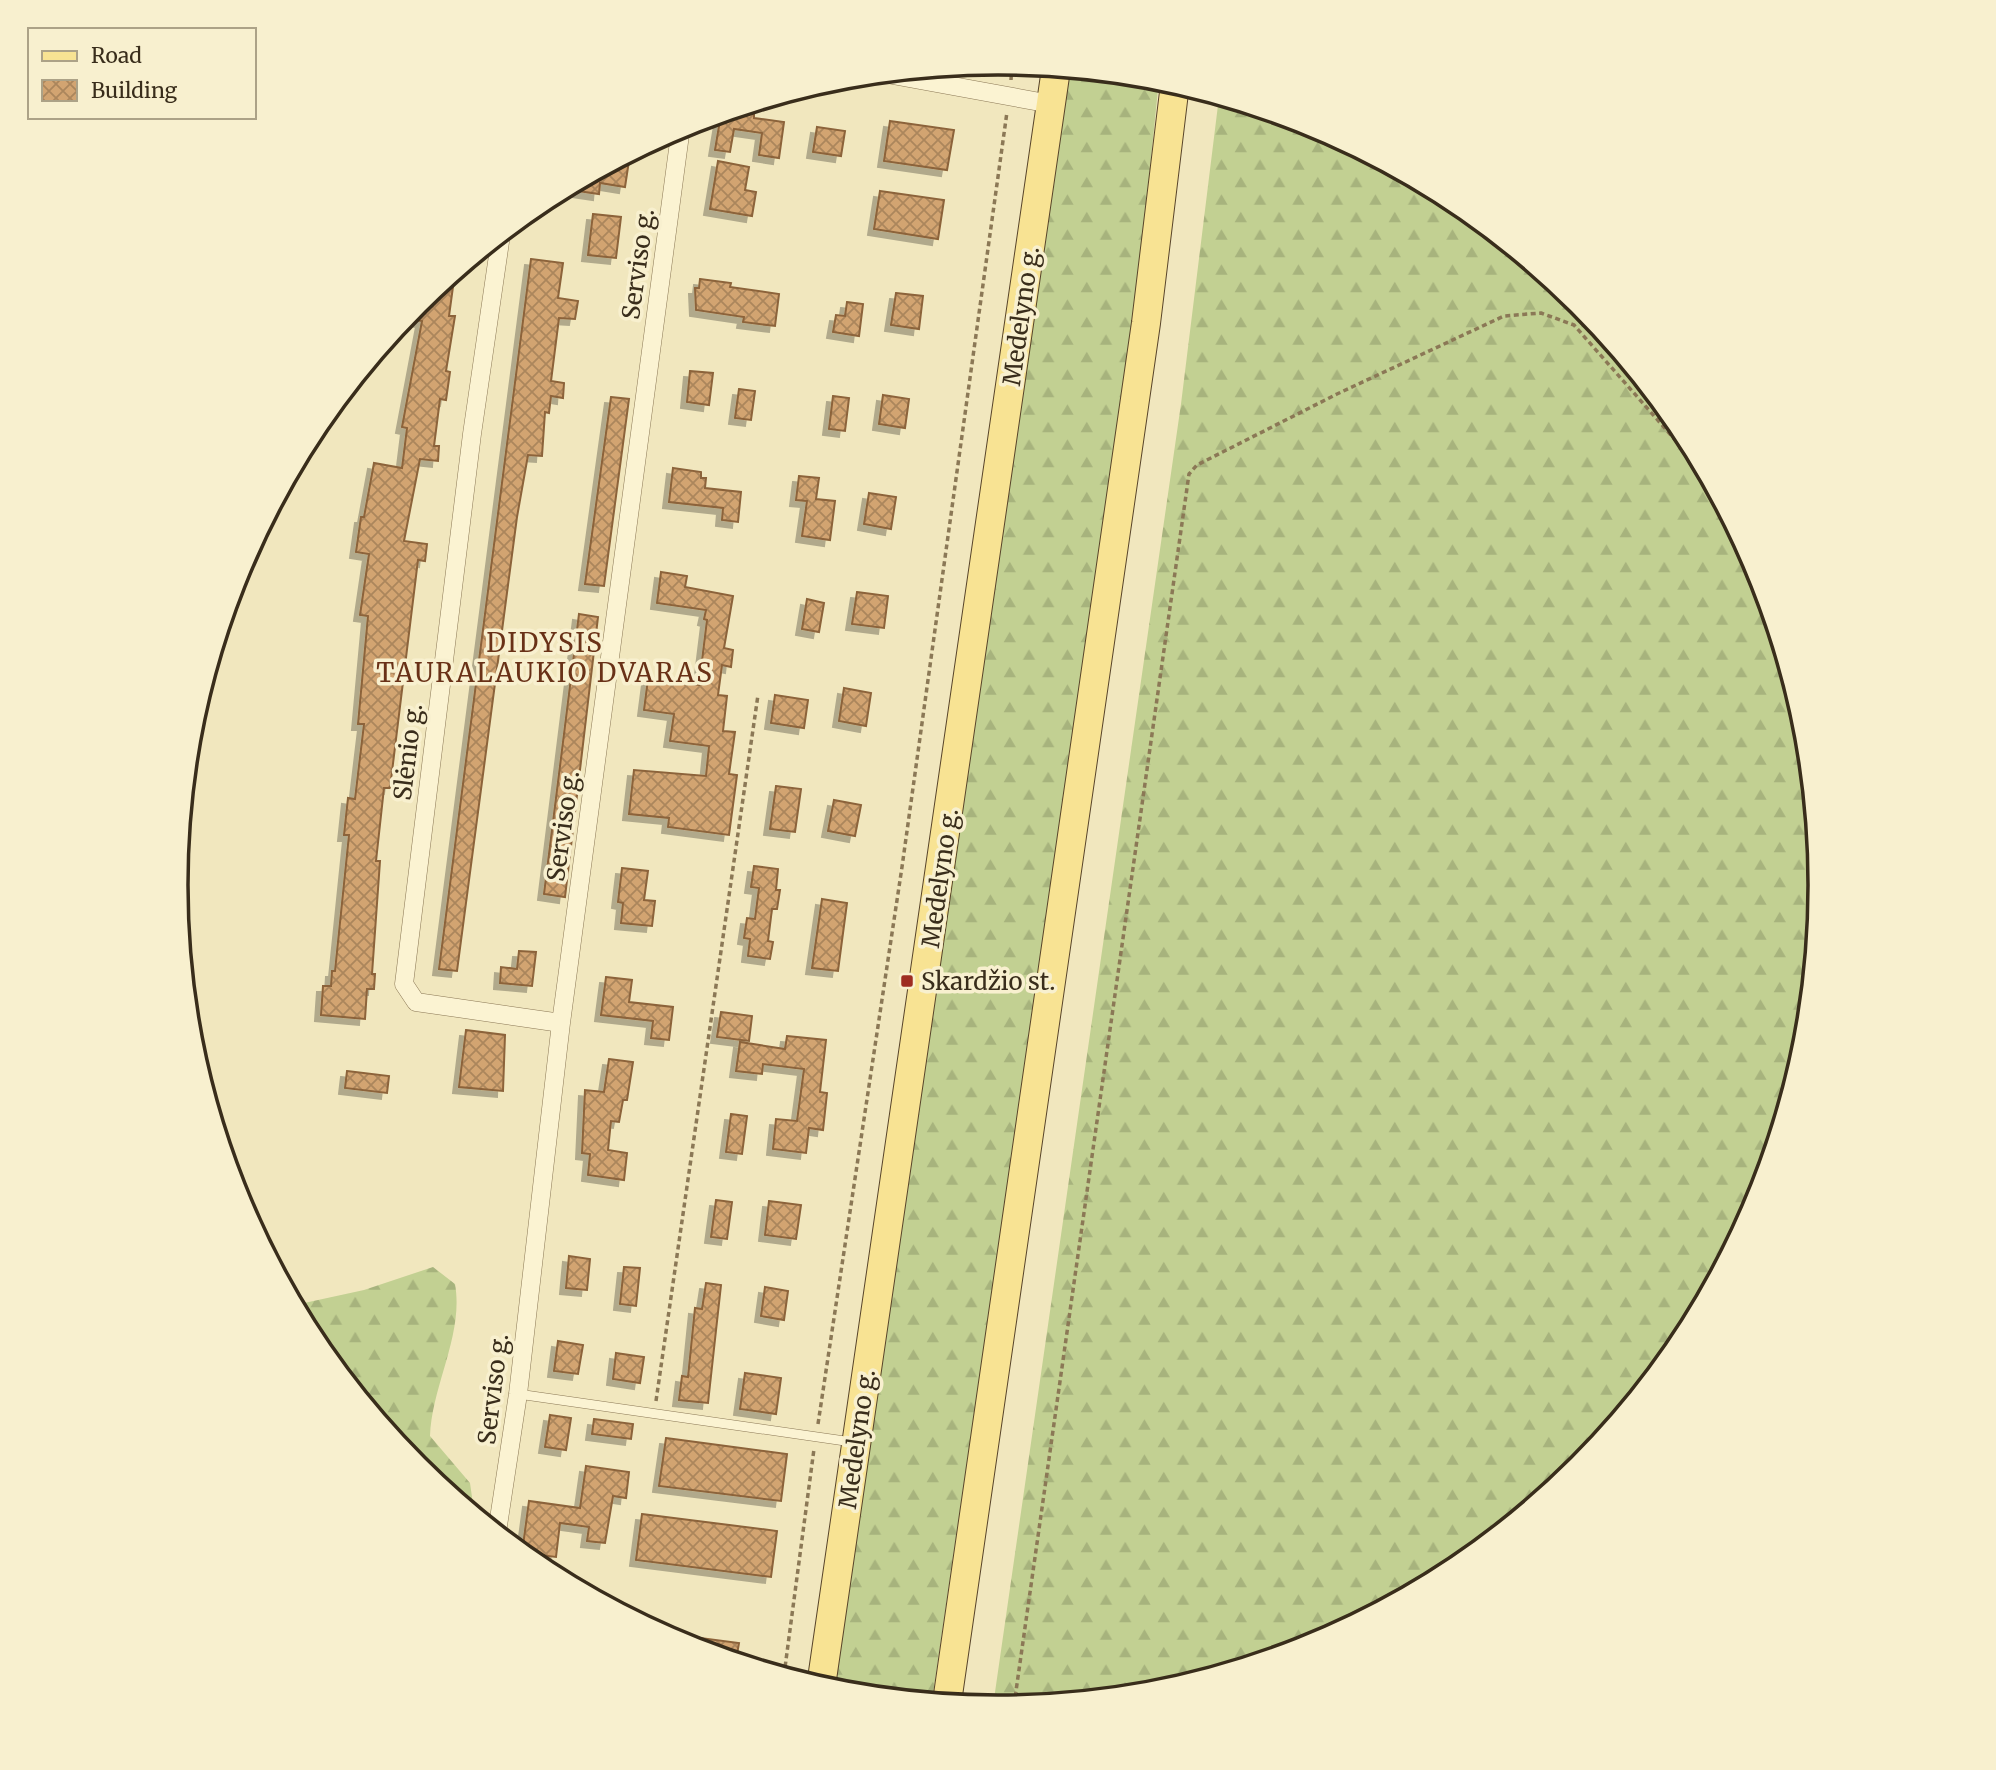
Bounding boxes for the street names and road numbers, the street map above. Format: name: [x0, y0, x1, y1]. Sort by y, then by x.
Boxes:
street label: Serviso g.: [615, 207, 661, 321]
street label: Medelyno g.: [996, 244, 1046, 388]
street label: Slėnio g.: [387, 702, 429, 802]
street label: Serviso g.: [540, 769, 586, 883]
street label: Medelyno g.: [915, 806, 965, 950]
street label: Serviso g.: [471, 1332, 515, 1446]
street label: Medelyno g.: [832, 1367, 882, 1511]

